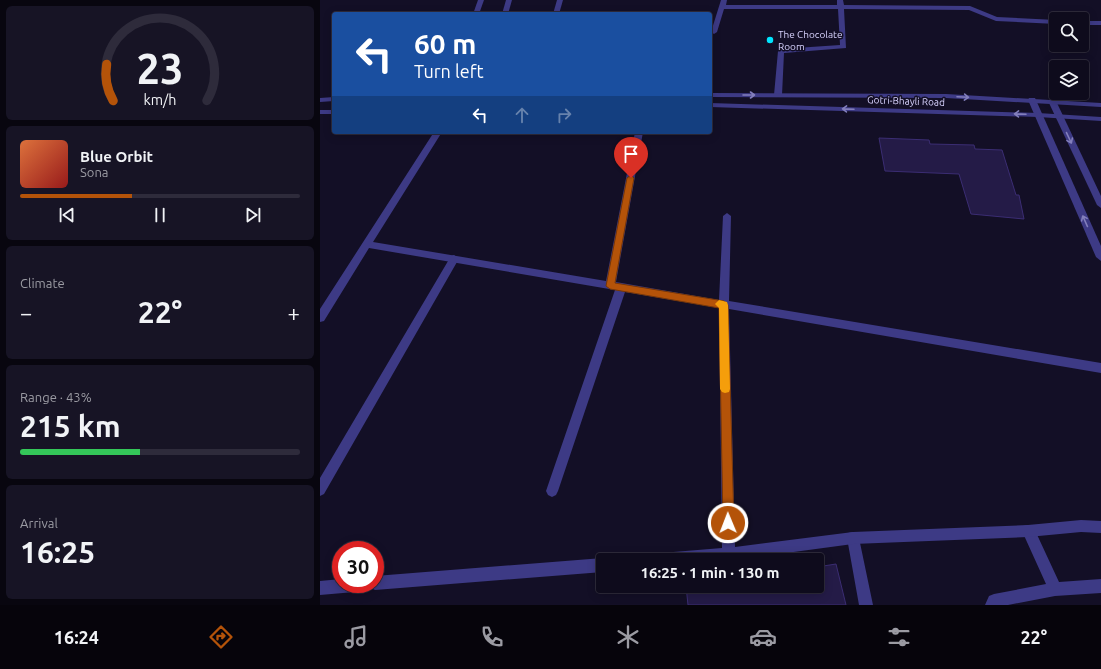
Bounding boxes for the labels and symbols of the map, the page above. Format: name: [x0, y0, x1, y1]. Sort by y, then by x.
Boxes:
place label: The Chocolate Room: [778, 29, 842, 52]
marker: The Chocolate Room: [765, 35, 775, 45]
one-way arrow: [742, 91, 755, 99]
one-way arrow: [956, 93, 969, 101]
street label: Gotri-Bhayli Road: [867, 94, 945, 108]
one-way arrow: [842, 105, 855, 113]
one-way arrow: [1014, 111, 1027, 118]
one-way arrow: [1066, 132, 1073, 144]
pin: [614, 137, 648, 178]
one-way arrow: [1081, 215, 1088, 227]
position arrow: [707, 502, 749, 544]
speed limit sign: 30: [332, 541, 384, 593]

